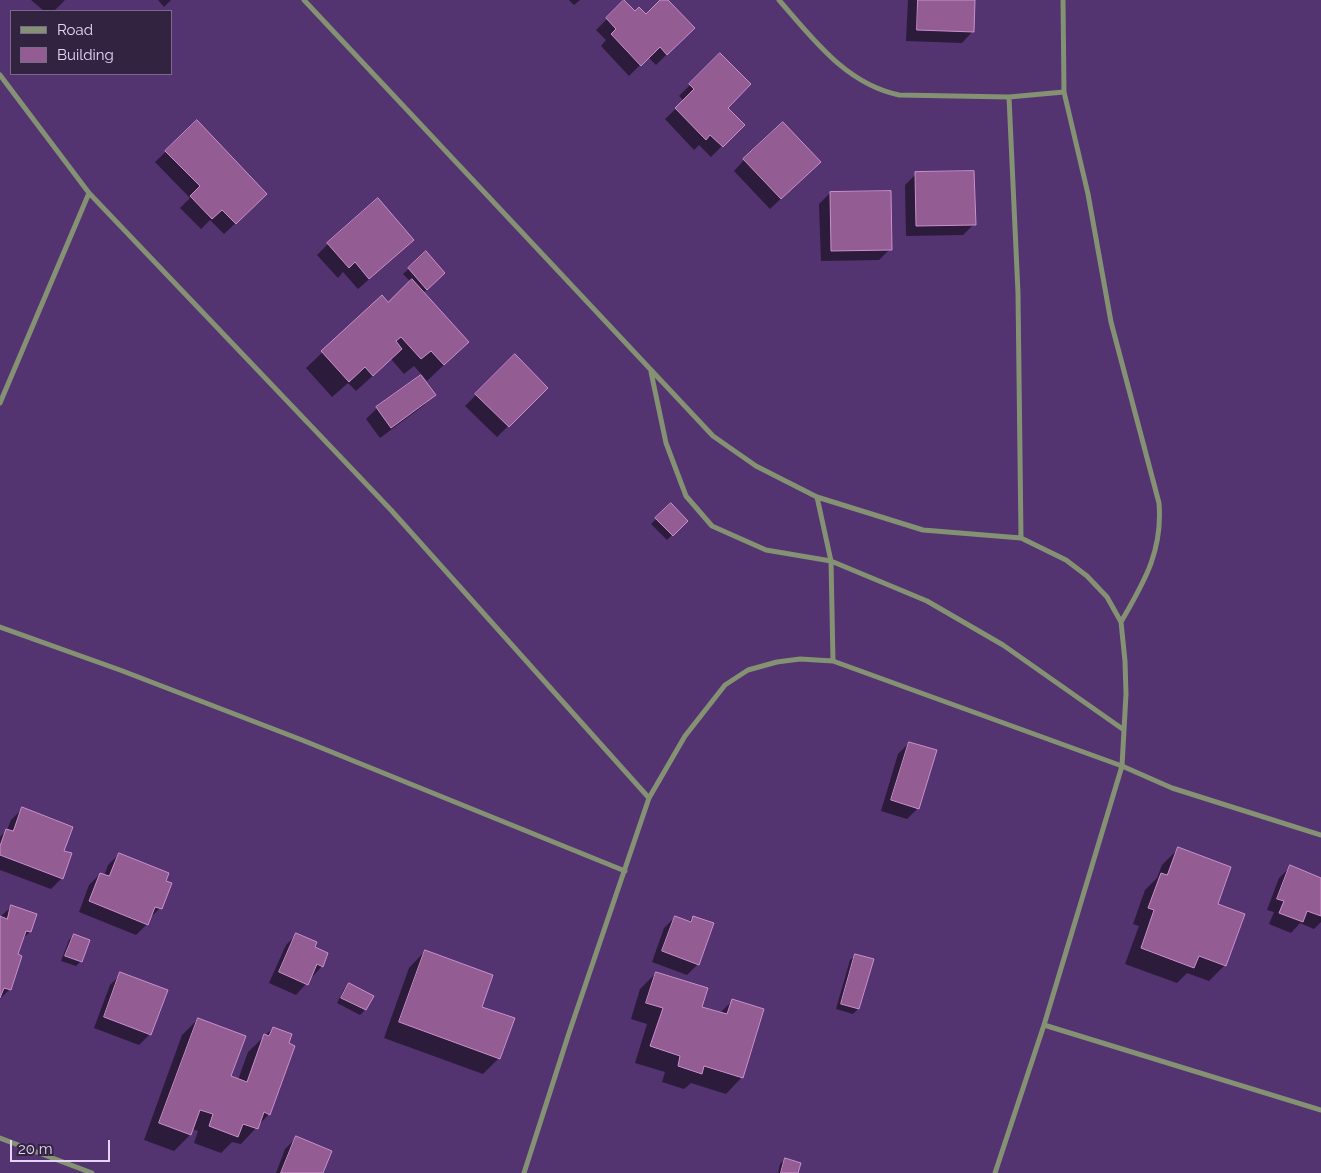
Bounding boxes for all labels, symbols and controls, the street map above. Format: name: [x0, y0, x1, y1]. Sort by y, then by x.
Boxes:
legend: [10, 10, 172, 75]
text: Road: [57, 21, 93, 39]
text: Building: [57, 46, 114, 64]
scale bar: [12, 1130, 112, 1162]
text: 20 m: [18, 1140, 53, 1158]

